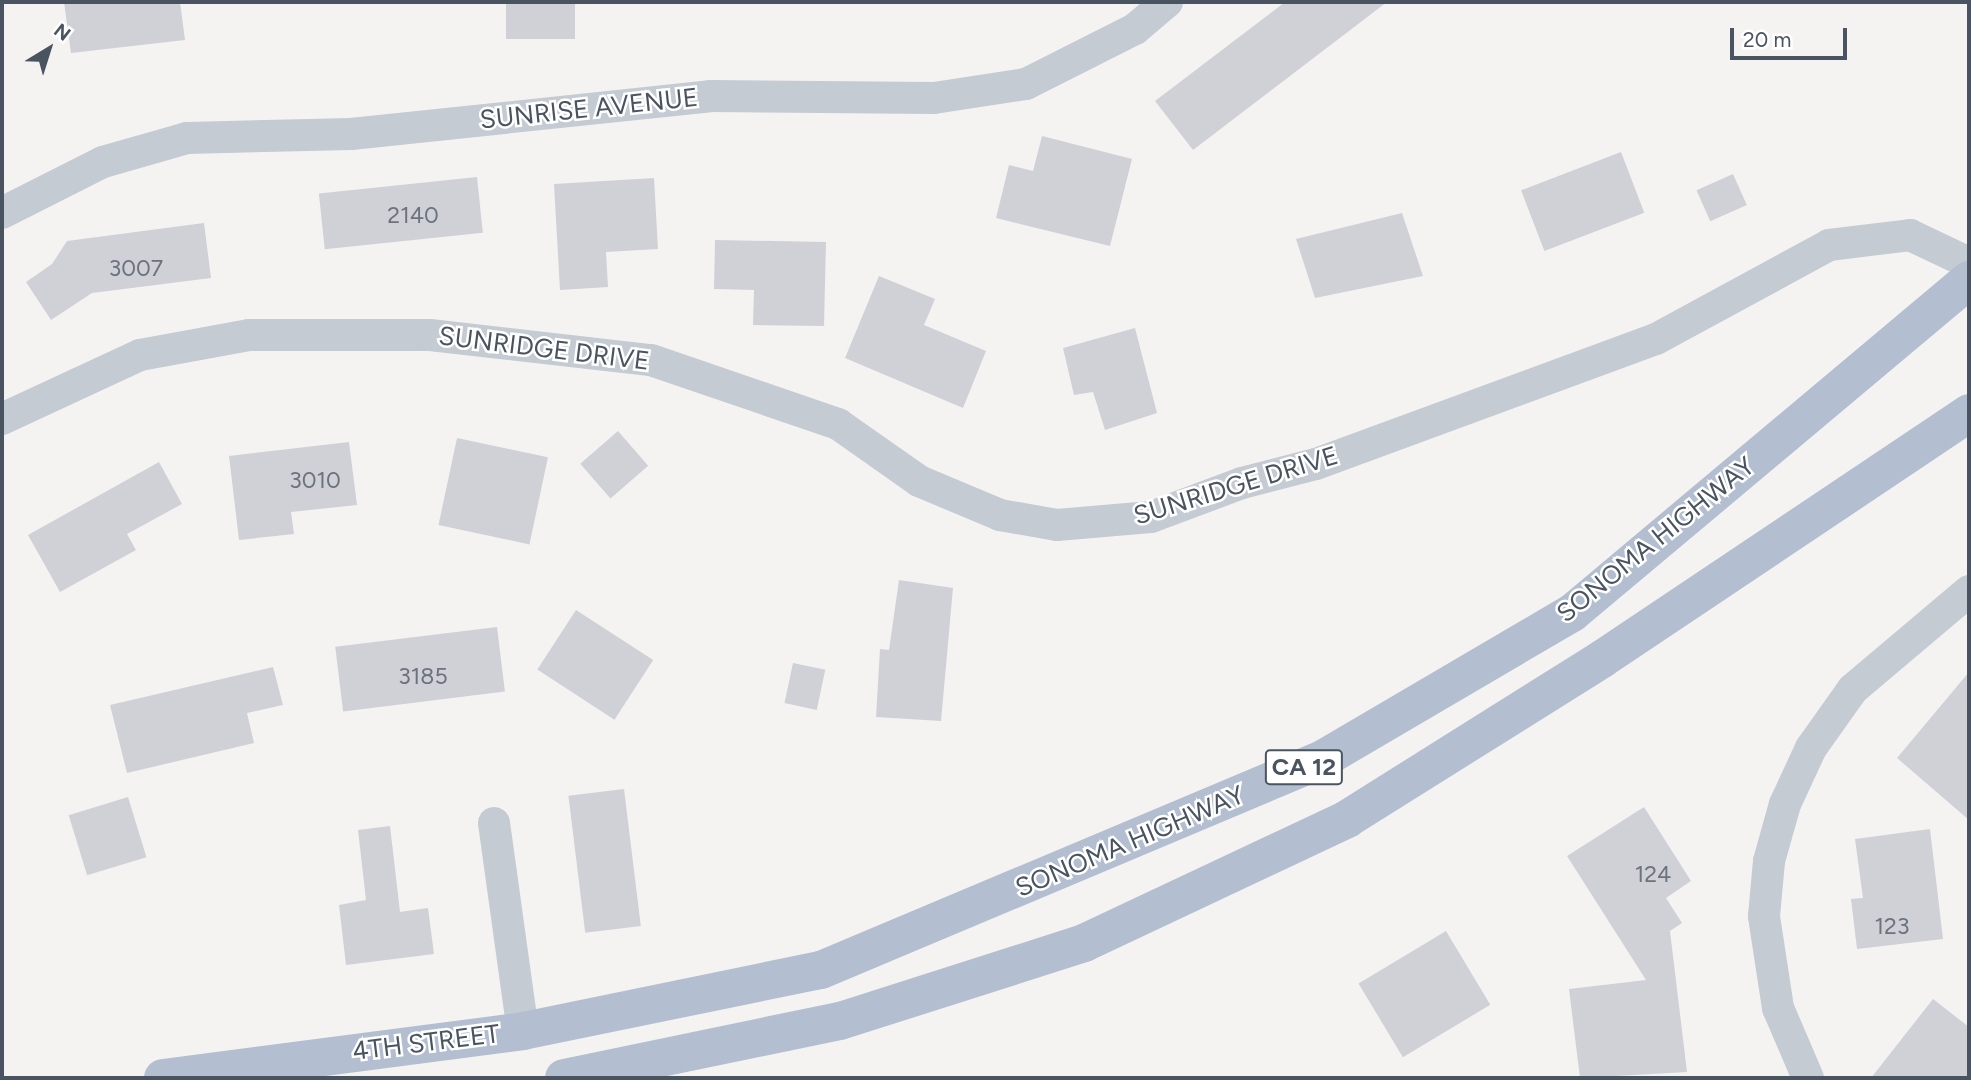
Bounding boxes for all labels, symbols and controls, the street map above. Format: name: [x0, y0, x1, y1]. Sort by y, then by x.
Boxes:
north arrow: [14, 14, 84, 84]
scale bar: [1733, 14, 1850, 58]
text: N: [49, 18, 75, 46]
text: 20 m: [1743, 27, 1791, 52]
street label: SUNRISE AVENUE: [478, 82, 700, 136]
house number: 2140: [387, 201, 439, 229]
house number: 3007: [109, 254, 163, 282]
street label: SUNRIDGE DRIVE: [437, 321, 651, 377]
street label: SUNRIDGE DRIVE: [1130, 440, 1342, 532]
street label: SONOMA HIGHWAY: [1551, 451, 1761, 629]
house number: 3010: [289, 466, 341, 494]
house number: 3185: [398, 662, 448, 690]
road number: CA 12: [1264, 746, 1344, 788]
street label: SONOMA HIGHWAY: [1011, 780, 1249, 904]
house number: 124: [1635, 860, 1671, 888]
house number: 123: [1875, 912, 1909, 940]
street label: 4TH STREET: [351, 1018, 501, 1068]

